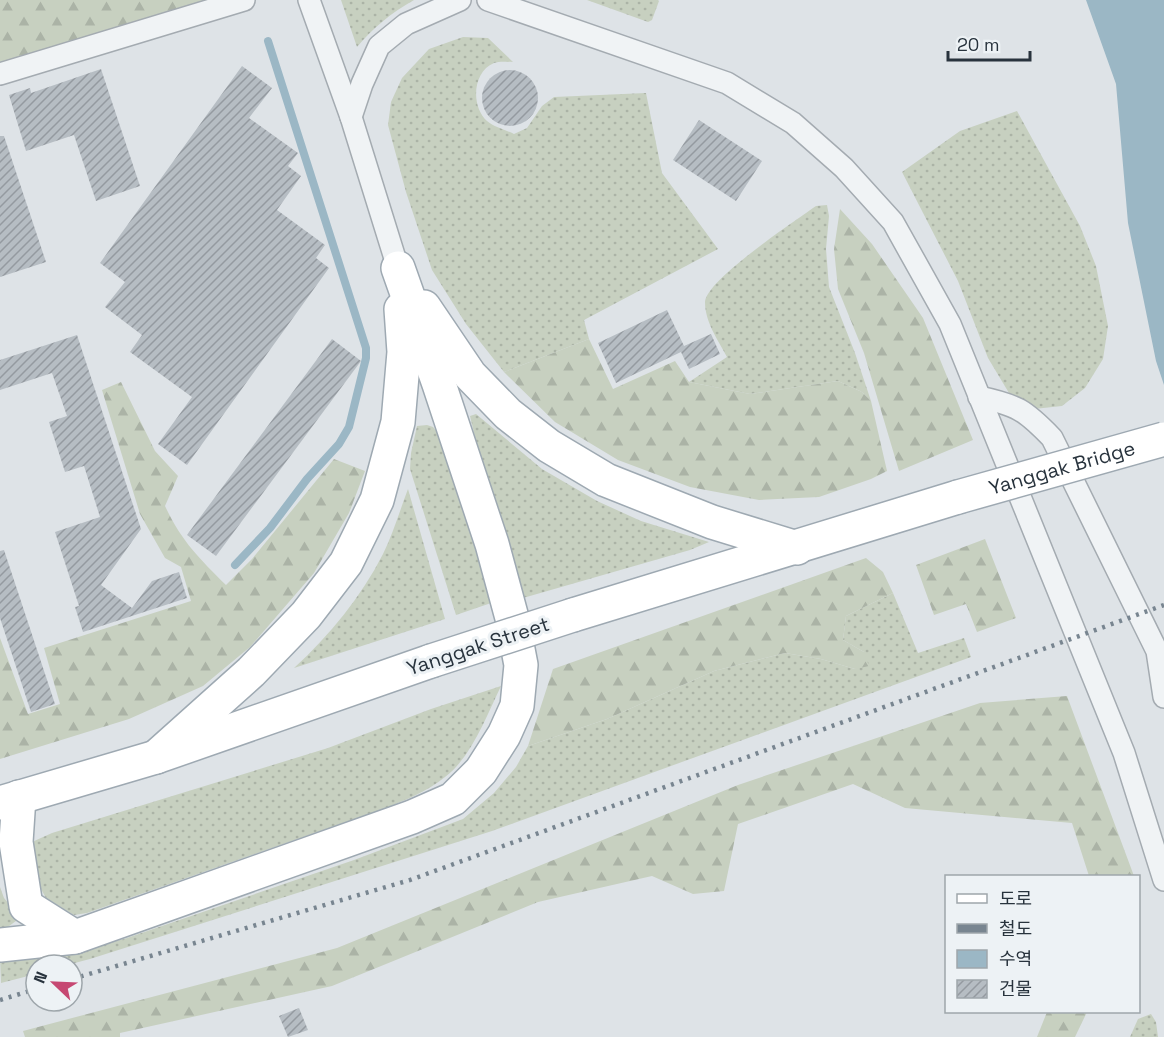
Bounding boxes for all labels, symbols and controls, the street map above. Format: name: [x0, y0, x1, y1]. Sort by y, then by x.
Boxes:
scale bar: [948, 24, 1030, 62]
text: 20 m: [957, 33, 1000, 56]
street label: Yanggak Bridge: [986, 435, 1138, 501]
street label: Yanggak Street: [403, 611, 553, 681]
legend: [945, 875, 1140, 1013]
text: 도로: [999, 887, 1032, 910]
text: 철도: [999, 917, 1032, 940]
text: 수역: [999, 947, 1032, 970]
north arrow: [24, 953, 84, 1013]
text: N: [29, 968, 52, 986]
text: 건물: [999, 977, 1032, 1000]

